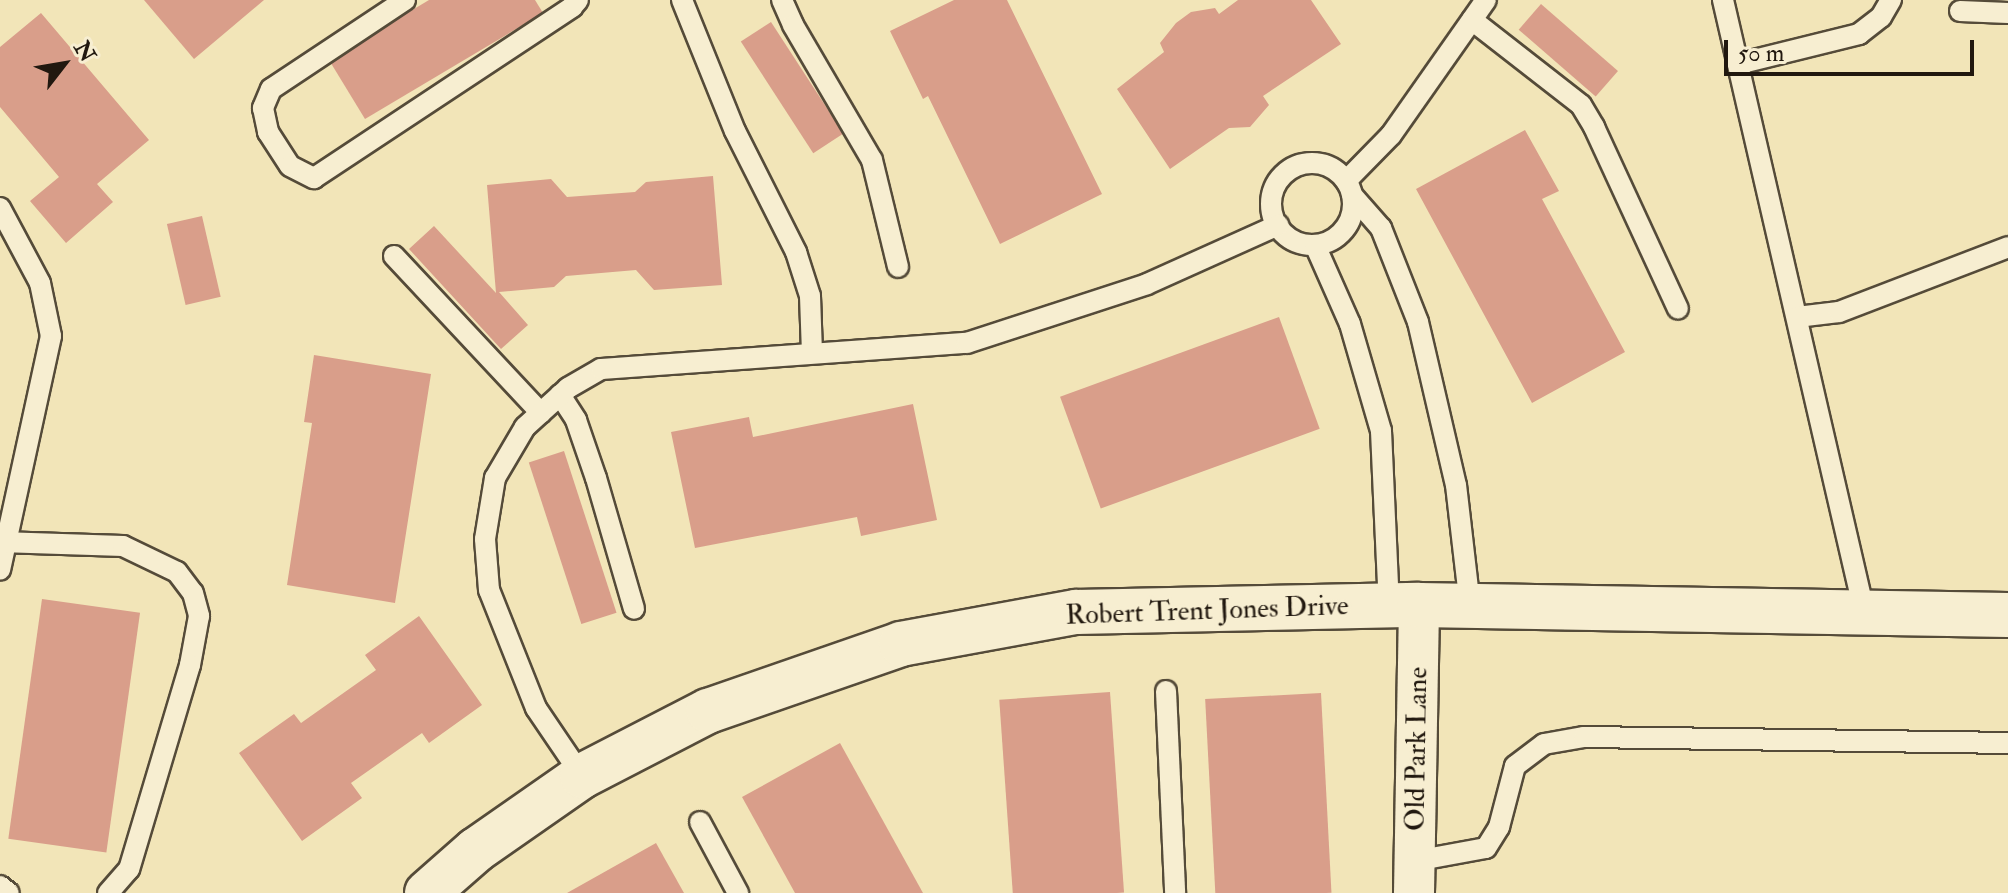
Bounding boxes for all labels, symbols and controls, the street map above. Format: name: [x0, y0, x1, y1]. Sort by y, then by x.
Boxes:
north arrow: [24, 24, 104, 104]
scale bar: [1728, 24, 1978, 74]
text: N: [67, 36, 102, 67]
text: 50 m: [1738, 38, 1784, 69]
street label: Robert Trent Jones Drive: [1065, 589, 1349, 633]
street label: Old Park Lane: [1399, 667, 1435, 831]

